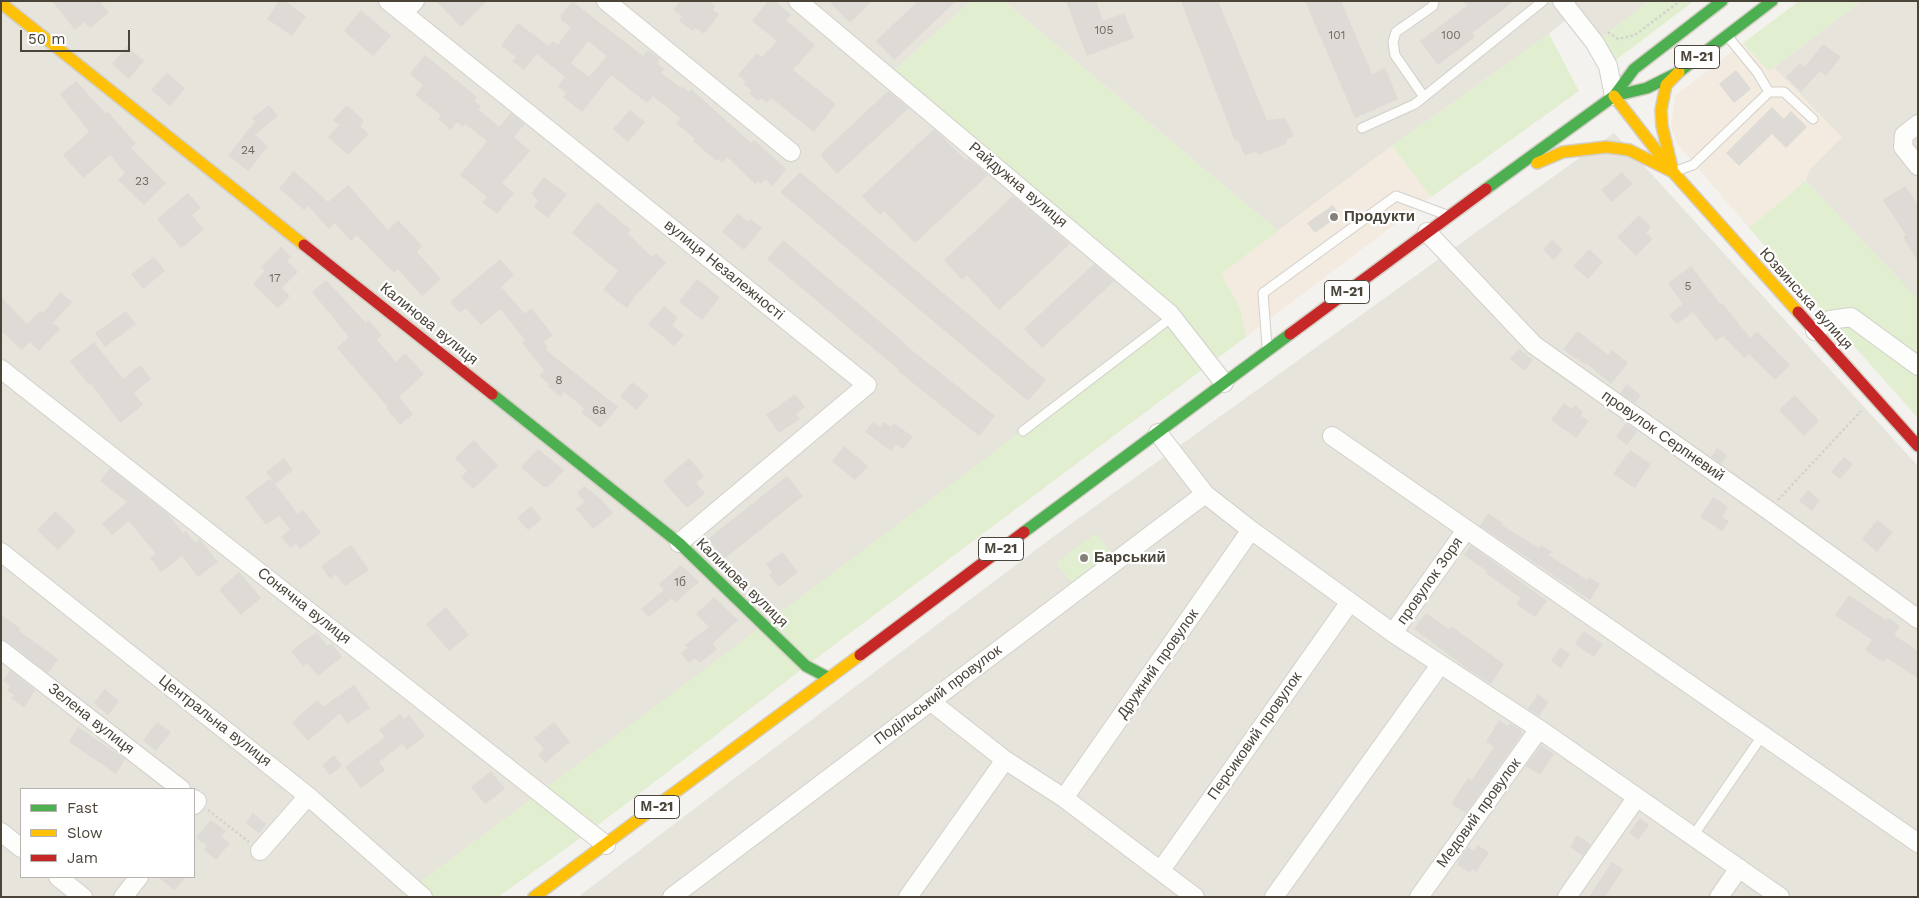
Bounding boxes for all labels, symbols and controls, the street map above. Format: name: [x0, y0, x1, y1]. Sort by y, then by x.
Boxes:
scale bar: [22, 20, 132, 52]
house number: 105: [1094, 23, 1114, 37]
house number: 101: [1329, 28, 1345, 42]
house number: 100: [1441, 28, 1461, 42]
text: 50 m: [28, 30, 65, 48]
road number: М-21: [1674, 46, 1720, 68]
street label: Райдужна вулиця: [965, 139, 1071, 231]
house number: 24: [241, 143, 255, 157]
house number: 23: [135, 174, 149, 188]
place label: Продукти: [1344, 208, 1415, 226]
marker: Продукти: [1328, 211, 1340, 223]
street label: вулиця Незалежності: [660, 216, 788, 324]
street label: Юзвинська вулиця: [1755, 244, 1857, 354]
house number: 17: [269, 271, 281, 285]
street label: Калинова вулиця: [376, 279, 482, 369]
house number: 5: [1685, 279, 1691, 293]
road number: М-21: [1324, 280, 1370, 304]
house number: 8: [555, 373, 563, 387]
street label: провулок Серпневий: [1598, 387, 1728, 485]
house number: 6а: [592, 403, 606, 417]
street label: провулок Зоря: [1393, 534, 1467, 628]
street label: Калинова вулиця: [692, 535, 792, 631]
road number: М-21: [978, 538, 1024, 560]
place label: Барський: [1094, 549, 1166, 567]
marker: Барський: [1078, 552, 1090, 564]
street label: Сонячна вулиця: [254, 564, 354, 648]
house number: 1б: [674, 575, 686, 589]
street label: Дружний провулок: [1113, 606, 1203, 722]
street label: Подільський провулок: [871, 641, 1005, 749]
street label: Персиковий провулок: [1204, 669, 1306, 803]
street label: Центральна вулиця: [155, 671, 275, 771]
street label: Зелена вулиця: [44, 680, 138, 758]
street label: Медовий провулок: [1433, 755, 1525, 871]
legend: [20, 788, 195, 878]
road number: М-21: [634, 796, 680, 819]
text: Fast: [67, 799, 98, 817]
text: Slow: [67, 824, 103, 842]
text: Jam: [67, 849, 98, 867]

